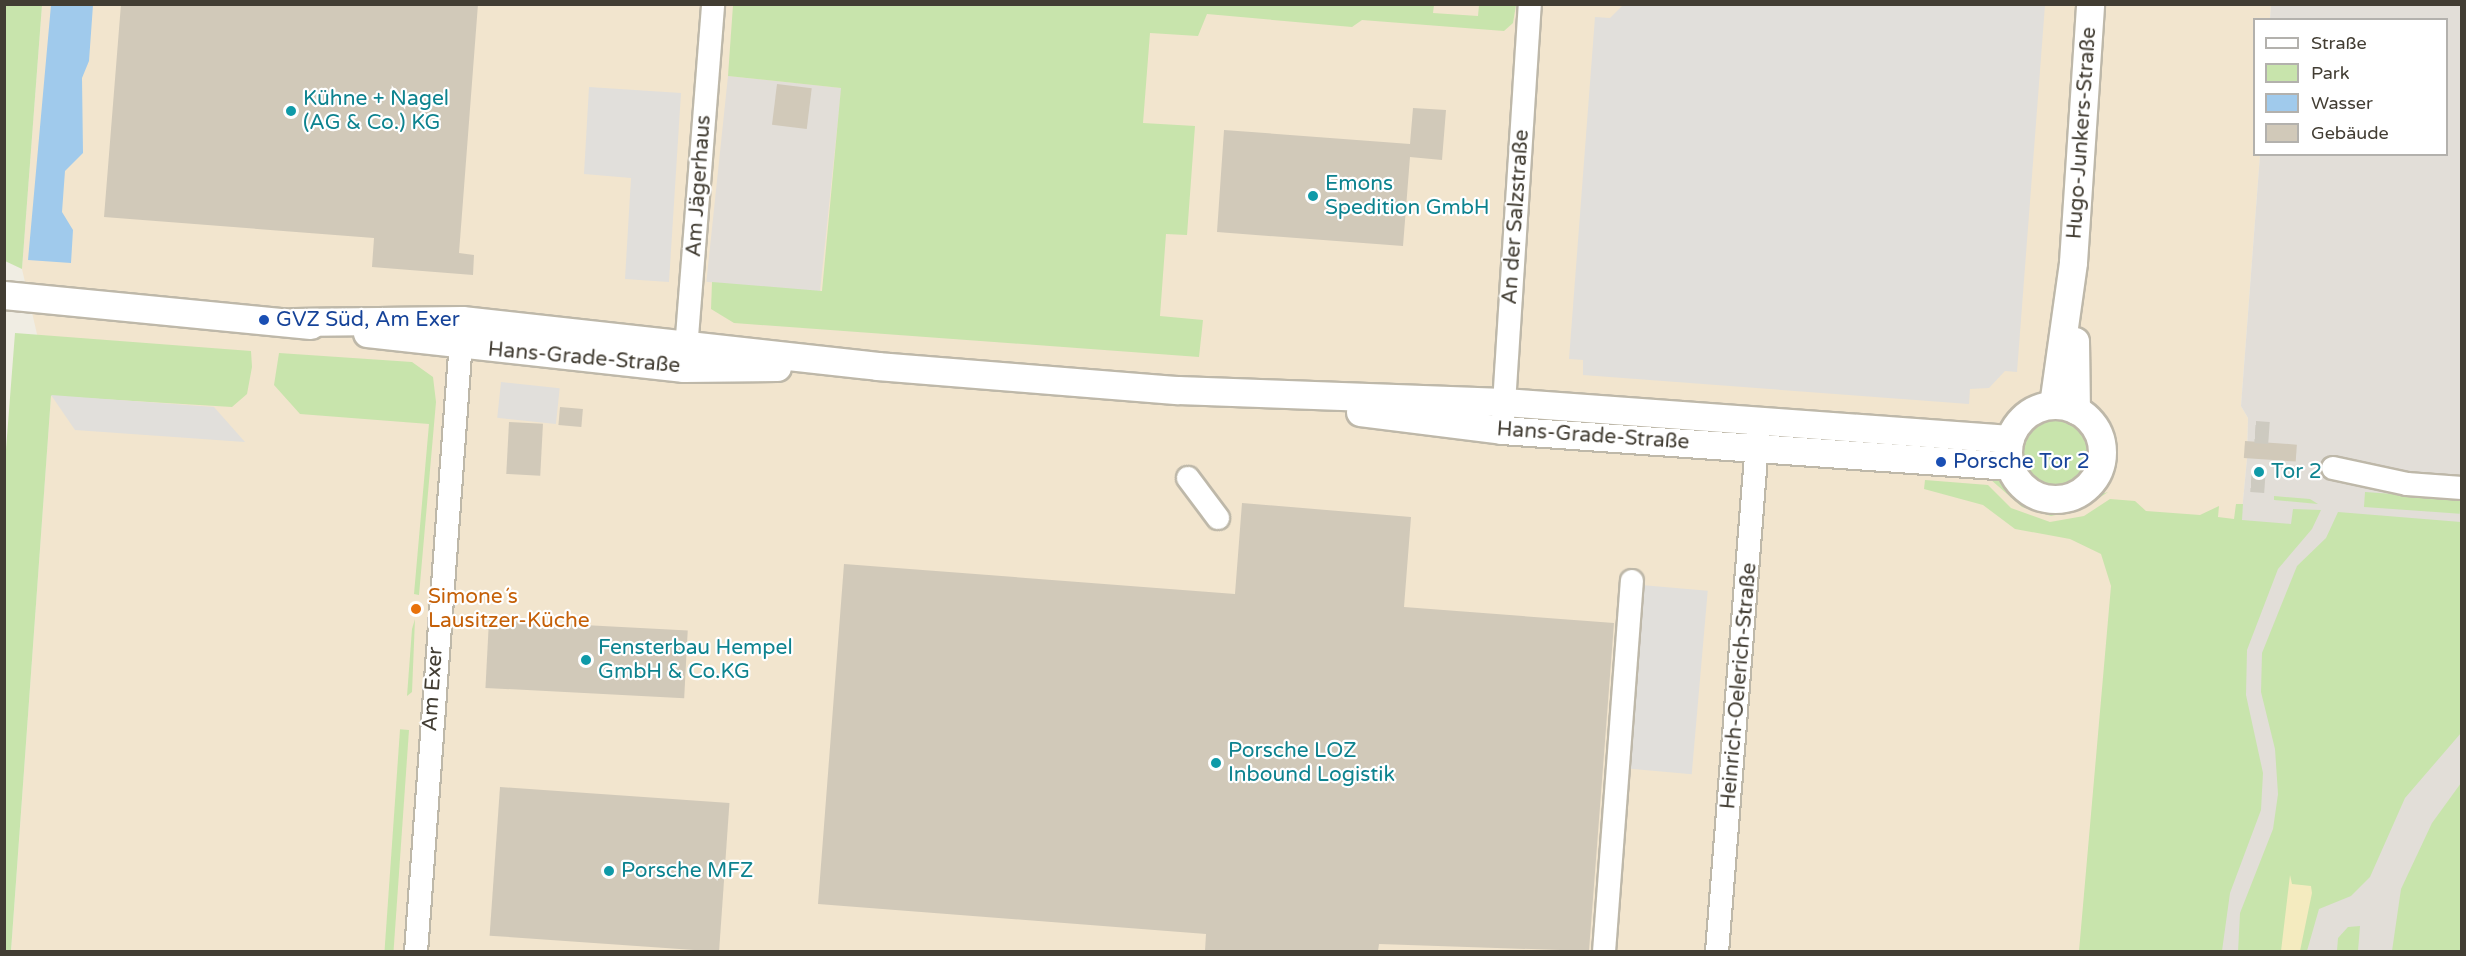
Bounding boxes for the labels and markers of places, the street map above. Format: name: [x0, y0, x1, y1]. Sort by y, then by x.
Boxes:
place label: Kühne + Nagel (AG & Co.) KG: [303, 86, 449, 136]
marker: Kühne + Nagel (AG & Co.) KG: [284, 104, 298, 118]
place label: Emons Spedition GmbH: [1325, 171, 1490, 221]
marker: Emons Spedition GmbH: [1306, 189, 1320, 203]
place label: GVZ Süd, Am Exer: [276, 307, 460, 333]
marker: GVZ Süd, Am Exer: [257, 313, 271, 327]
place label: Porsche Tor 2: [1953, 449, 2090, 475]
marker: Porsche Tor 2: [1934, 455, 1948, 469]
place label: Tor 2: [2271, 459, 2322, 485]
marker: Tor 2: [2252, 465, 2266, 479]
place label: Simone´s Lausitzer-Küche: [428, 584, 590, 634]
marker: Simone´s Lausitzer-Küche: [409, 602, 423, 616]
place label: Fensterbau Hempel GmbH & Co.KG: [598, 635, 793, 685]
marker: Fensterbau Hempel GmbH & Co.KG: [579, 653, 593, 667]
place label: Porsche LOZ Inbound Logistik: [1228, 738, 1395, 788]
marker: Porsche LOZ Inbound Logistik: [1209, 756, 1223, 770]
place label: Porsche MFZ: [621, 858, 753, 884]
marker: Porsche MFZ: [602, 864, 616, 878]

